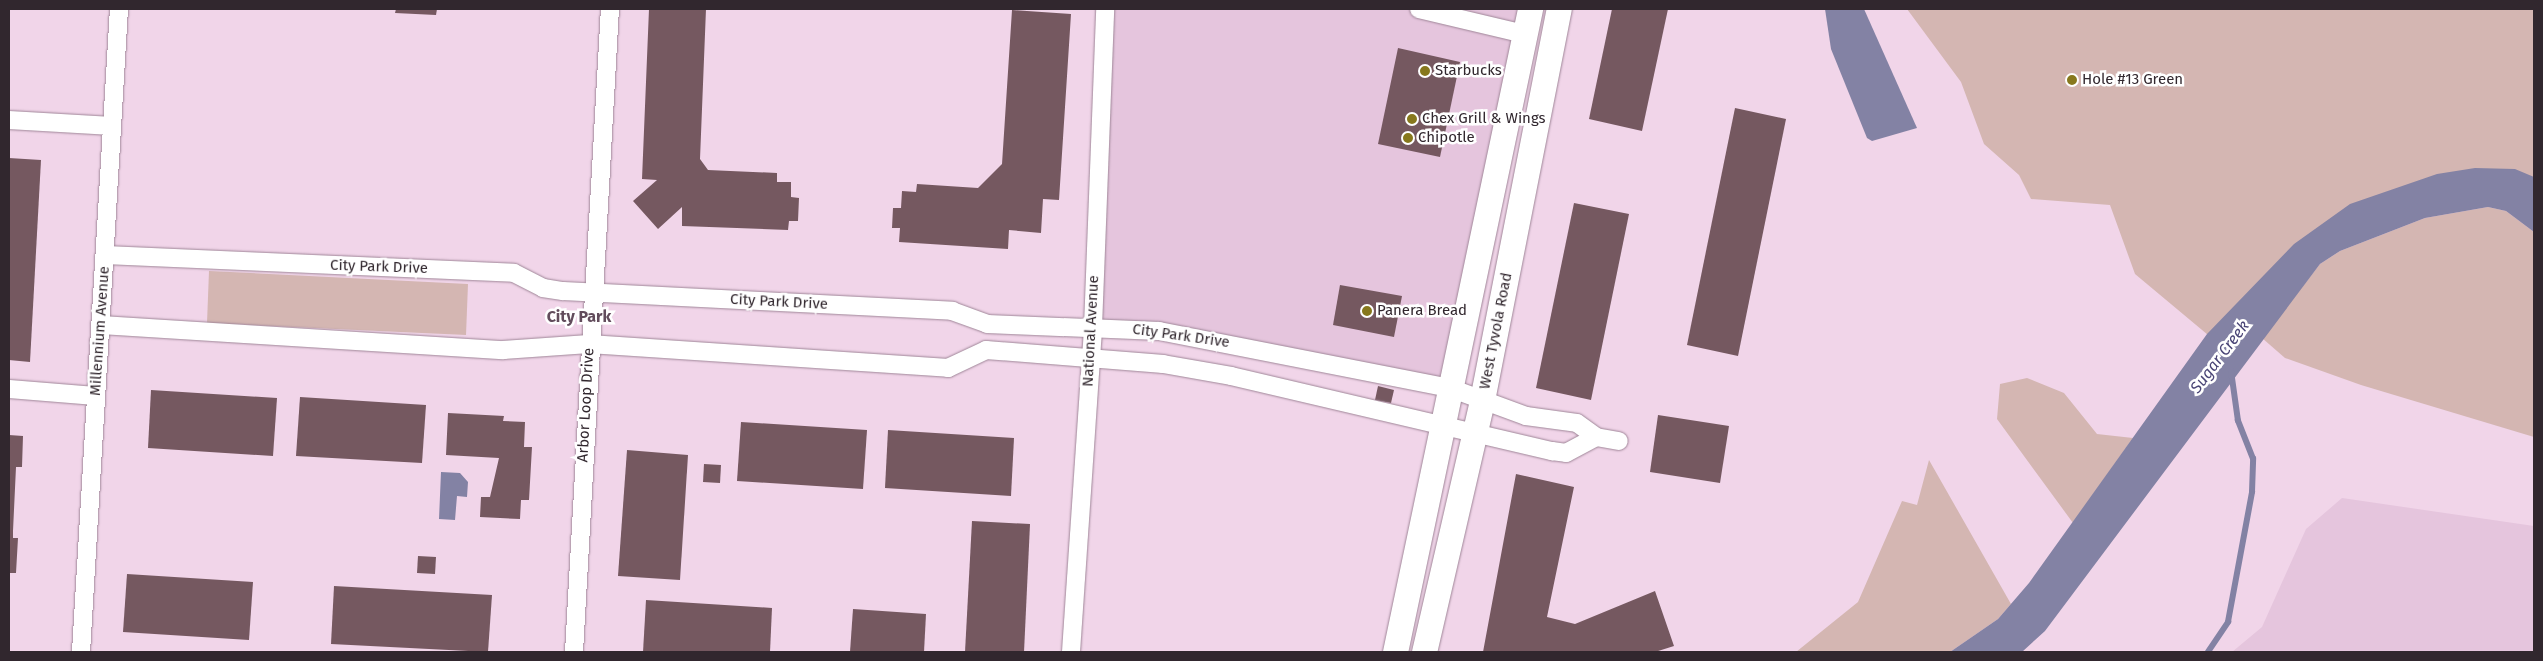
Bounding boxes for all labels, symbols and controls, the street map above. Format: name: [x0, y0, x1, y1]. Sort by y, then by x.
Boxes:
place label: Starbucks: [1435, 62, 1502, 80]
marker: Starbucks: [1419, 65, 1431, 77]
place label: Hole #13 Green: [2082, 71, 2183, 89]
marker: Hole #13 Green: [2066, 74, 2078, 86]
place label: Chex Grill & Wings: [1422, 110, 1546, 128]
marker: Chex Grill & Wings: [1406, 113, 1418, 125]
place label: Chipotle: [1418, 129, 1475, 147]
marker: Chipotle: [1402, 132, 1414, 144]
street label: City Park Drive: [330, 256, 428, 278]
street label: Millennium Avenue: [86, 266, 114, 396]
street label: West Tyvola Road: [1476, 271, 1516, 391]
street label: National Avenue: [1079, 275, 1103, 387]
street label: City Park Drive: [730, 290, 828, 314]
place label: Panera Bread: [1377, 302, 1467, 320]
marker: Panera Bread: [1361, 305, 1373, 317]
district label: City Park: [547, 307, 611, 327]
water label: Sugar Creek: [2186, 317, 2254, 397]
street label: City Park Drive: [1131, 320, 1231, 352]
street label: Arbor Loop Drive: [574, 347, 598, 463]

